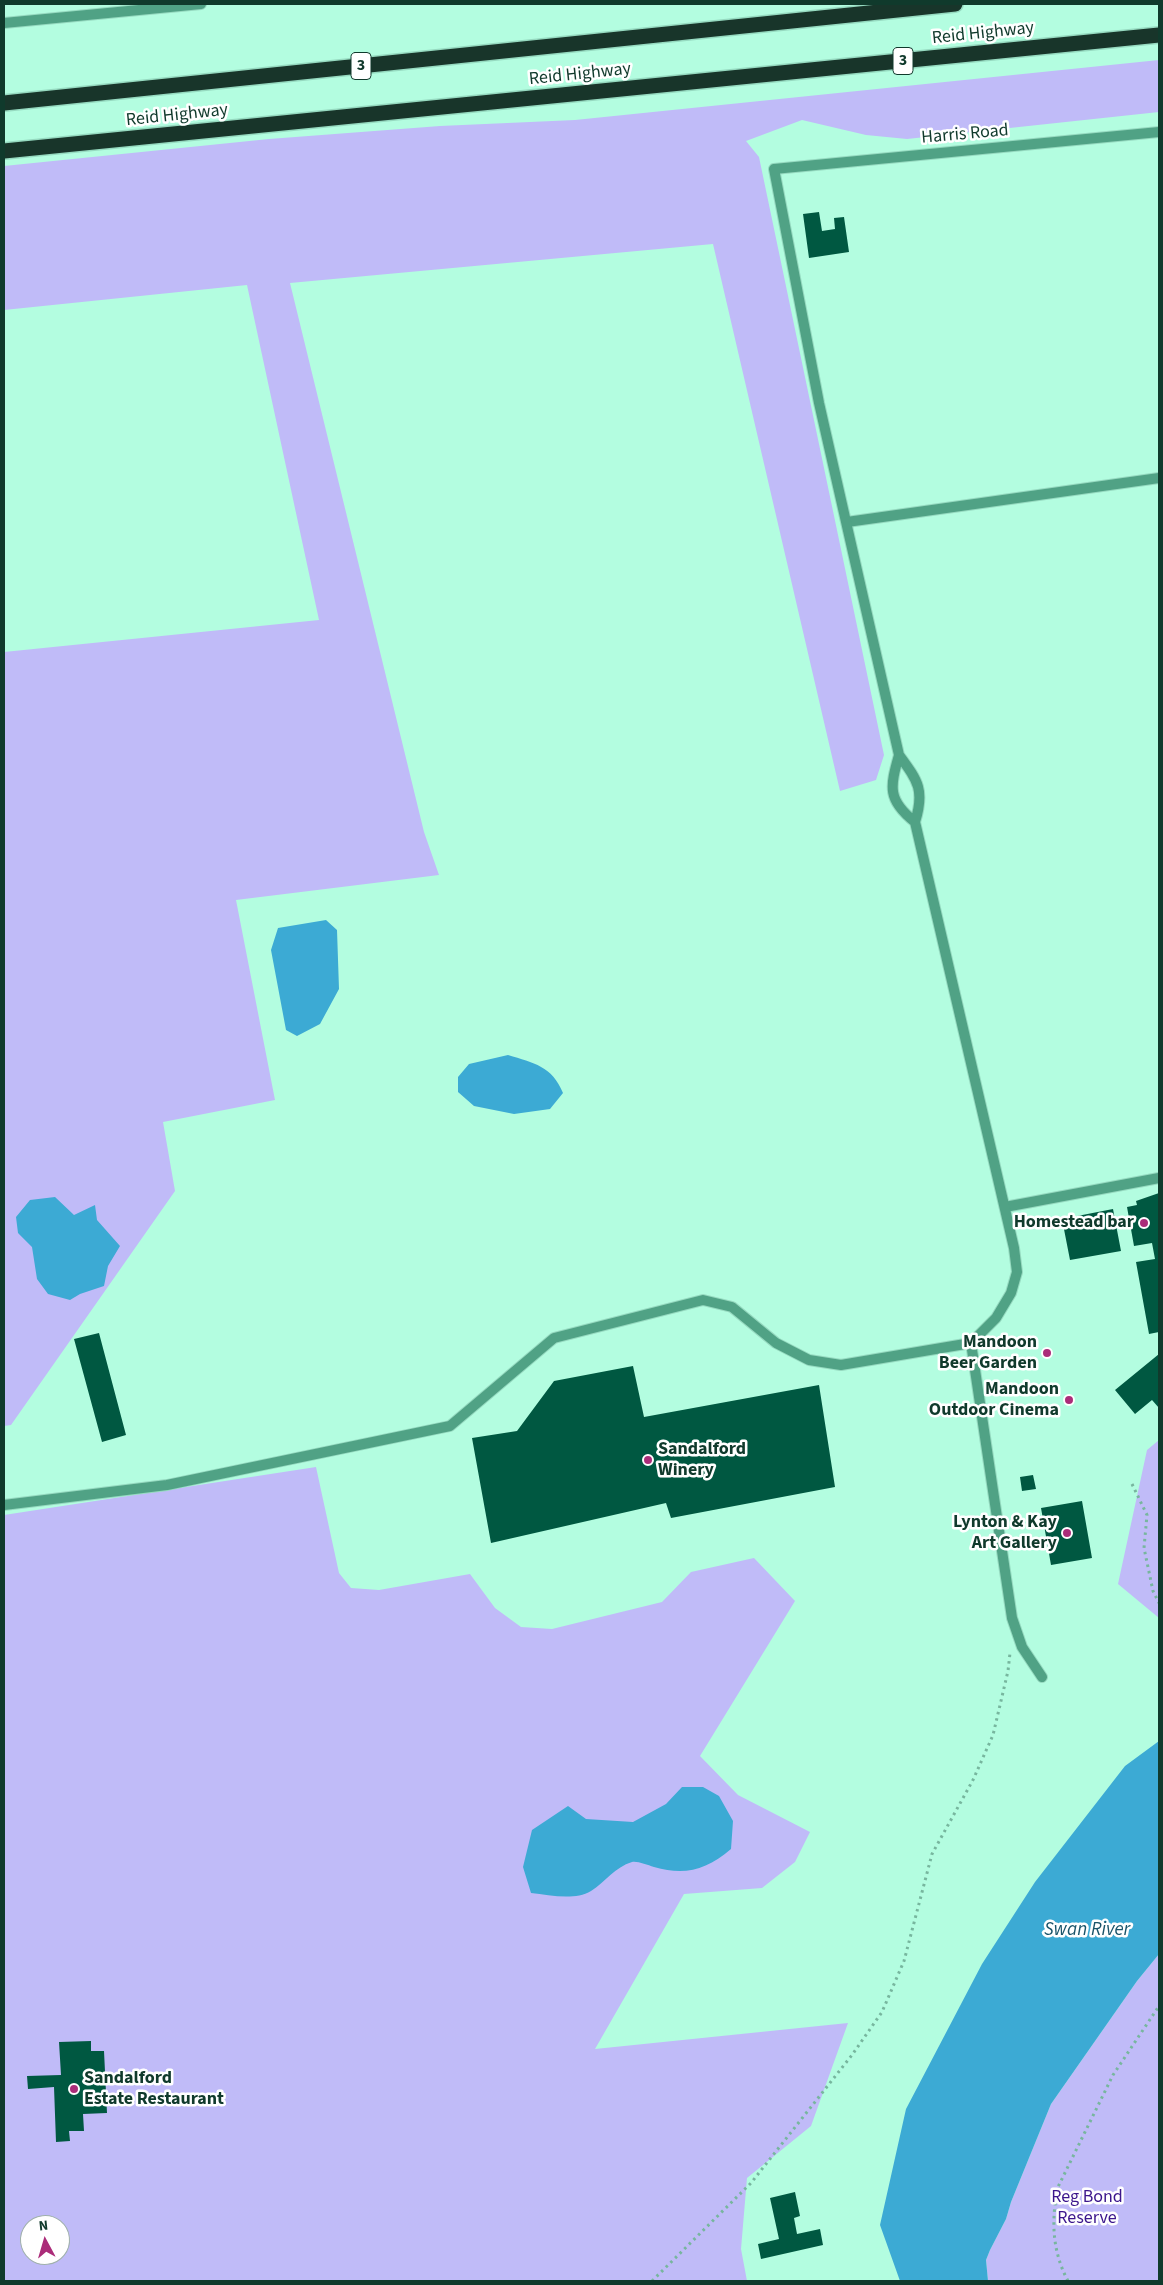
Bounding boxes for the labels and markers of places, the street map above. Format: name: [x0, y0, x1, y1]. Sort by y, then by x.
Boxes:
place label: Homestead bar: [1014, 1212, 1134, 1234]
marker: Homestead bar: [1138, 1217, 1150, 1229]
place label: Mandoon Beer Garden: [939, 1332, 1037, 1375]
marker: Mandoon Beer Garden: [1041, 1347, 1053, 1359]
place label: Mandoon Outdoor Cinema: [929, 1379, 1059, 1422]
marker: Mandoon Outdoor Cinema: [1063, 1394, 1075, 1406]
place label: Sandalford Winery: [658, 1439, 746, 1482]
marker: Sandalford Winery: [642, 1454, 654, 1466]
place label: Lynton & Kay Art Gallery: [953, 1512, 1057, 1555]
marker: Lynton & Kay Art Gallery: [1061, 1527, 1073, 1539]
place label: Sandalford Estate Restaurant: [84, 2068, 224, 2110]
marker: Sandalford Estate Restaurant: [68, 2083, 80, 2095]

